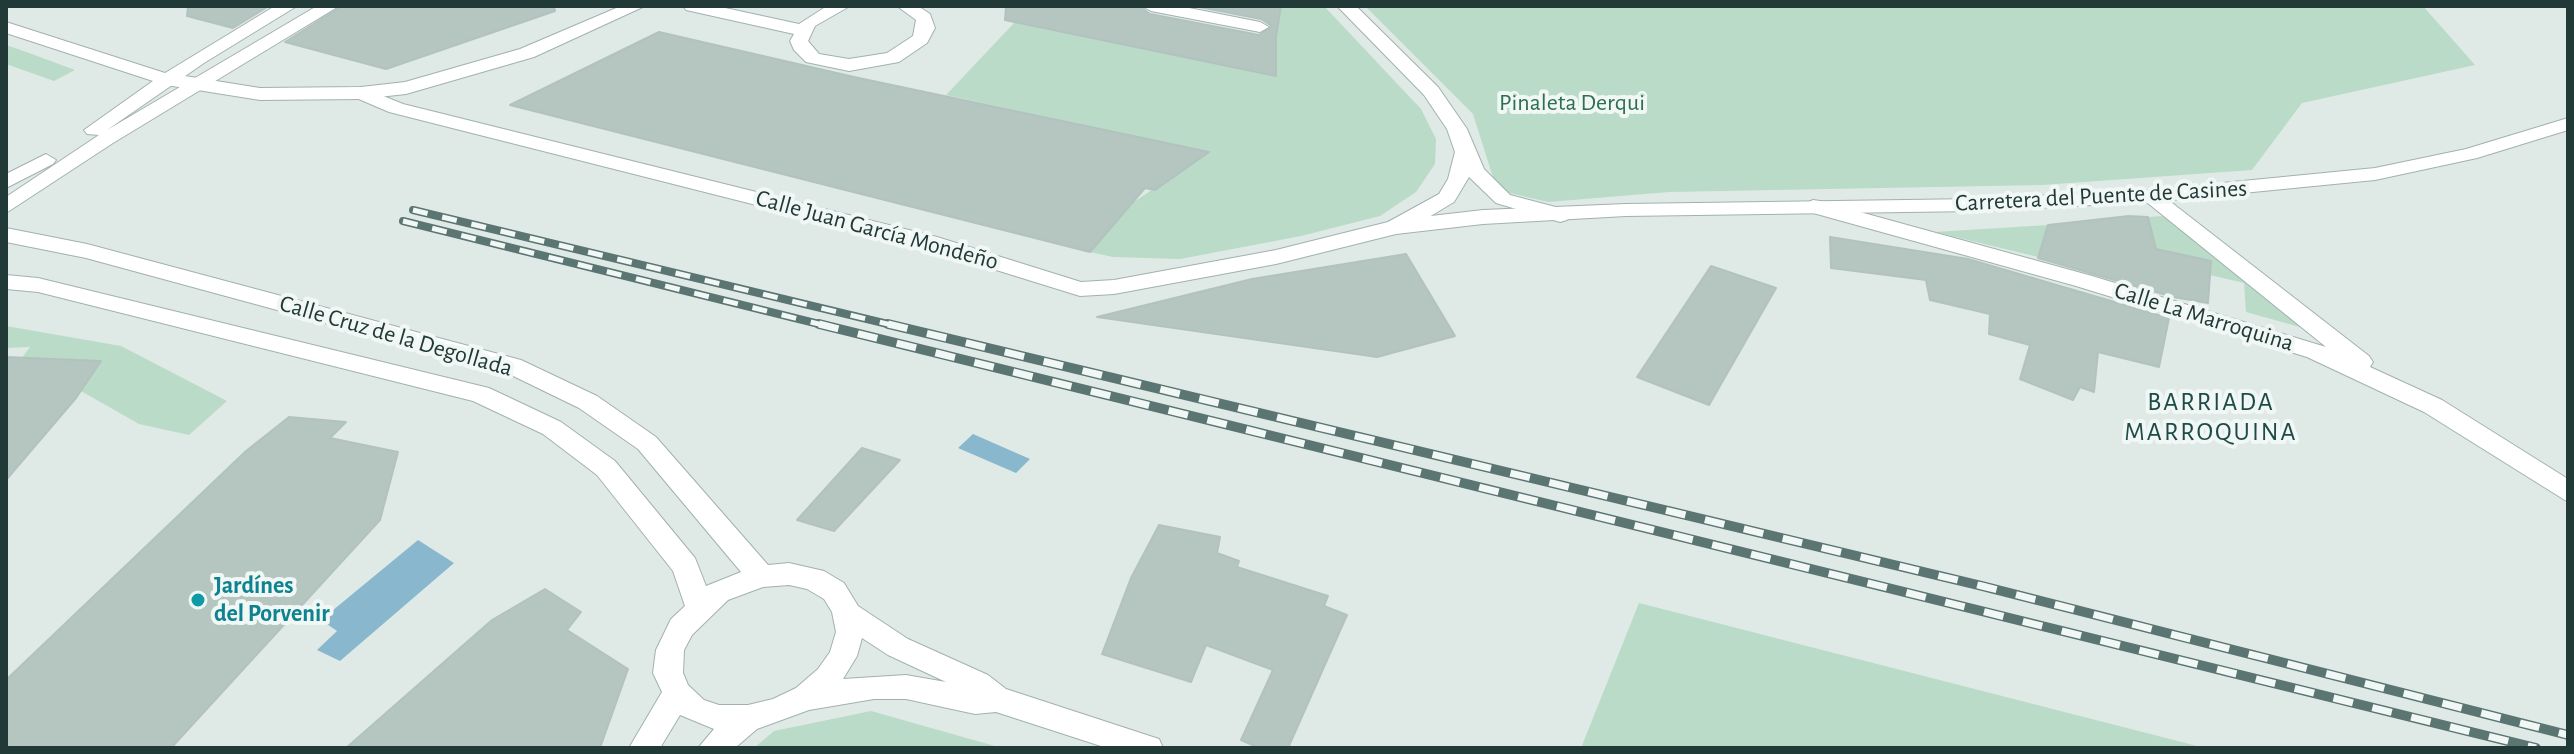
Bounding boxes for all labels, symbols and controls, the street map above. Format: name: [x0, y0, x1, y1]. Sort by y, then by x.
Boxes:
park label: Pinaleta Derqui: [1499, 89, 1645, 117]
street label: Carretera del Puente de Casines: [1954, 174, 2248, 218]
street label: Calle Juan García Mondeño: [753, 184, 1001, 276]
street label: Calle La Marroquina: [2111, 276, 2297, 358]
street label: Calle Cruz de la Degollada: [276, 289, 516, 383]
district label: BARRIADA MARROQUINA: [2124, 386, 2298, 448]
place label: Jardínes del Porvenir: [214, 572, 330, 628]
marker: Jardínes del Porvenir: [189, 591, 207, 609]

